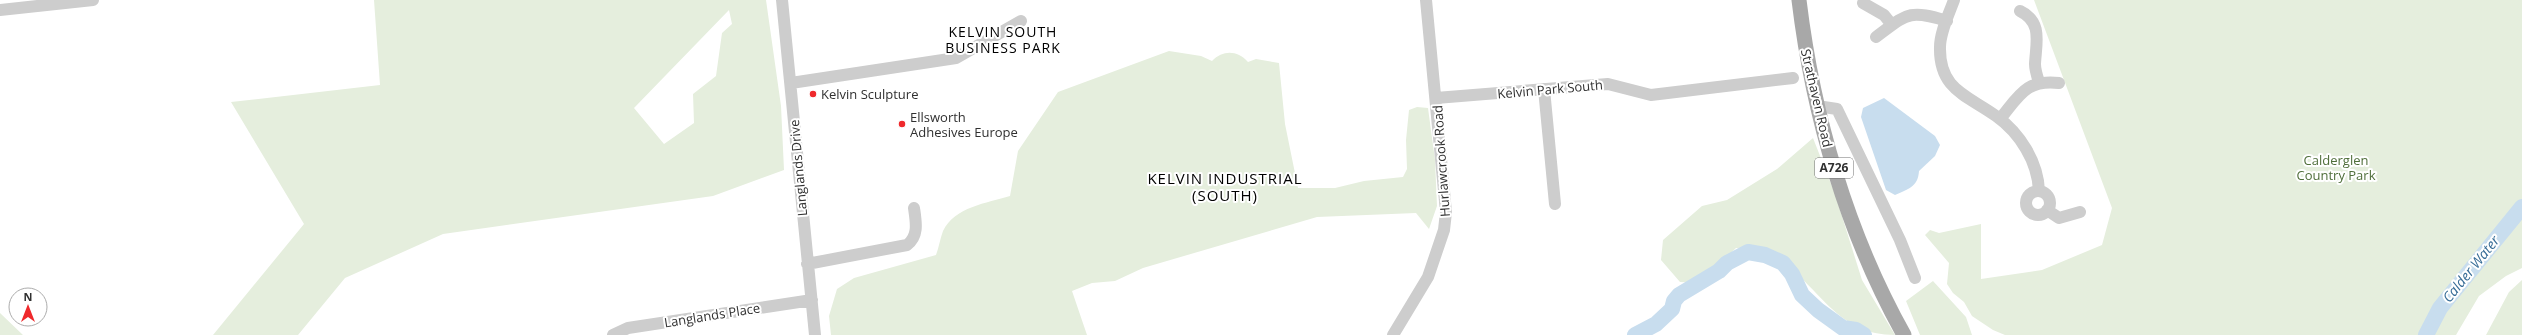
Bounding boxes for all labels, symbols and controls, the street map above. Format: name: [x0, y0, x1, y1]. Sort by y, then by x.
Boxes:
district label: KELVIN SOUTH BUSINESS PARK: [945, 22, 1061, 57]
street label: Strathaven Road: [1797, 47, 1837, 149]
street label: Kelvin Park South: [1497, 75, 1603, 103]
place label: Kelvin Sculpture: [821, 85, 918, 103]
marker: Kelvin Sculpture: [808, 89, 818, 99]
street label: Hurlawcrook Road: [1428, 105, 1454, 217]
place label: Ellsworth Adhesives Europe: [910, 108, 1018, 141]
street label: Langlands Drive: [785, 119, 811, 217]
marker: Ellsworth Adhesives Europe: [897, 119, 907, 129]
park label: Calderglen Country Park: [2297, 151, 2376, 184]
road number: A726: [1815, 158, 1853, 178]
district label: KELVIN INDUSTRIAL (SOUTH): [1147, 168, 1303, 205]
water label: Calder Water: [2438, 231, 2504, 306]
north arrow: [8, 287, 48, 327]
text: N: [24, 289, 32, 304]
street label: Langlands Place: [663, 299, 761, 331]

